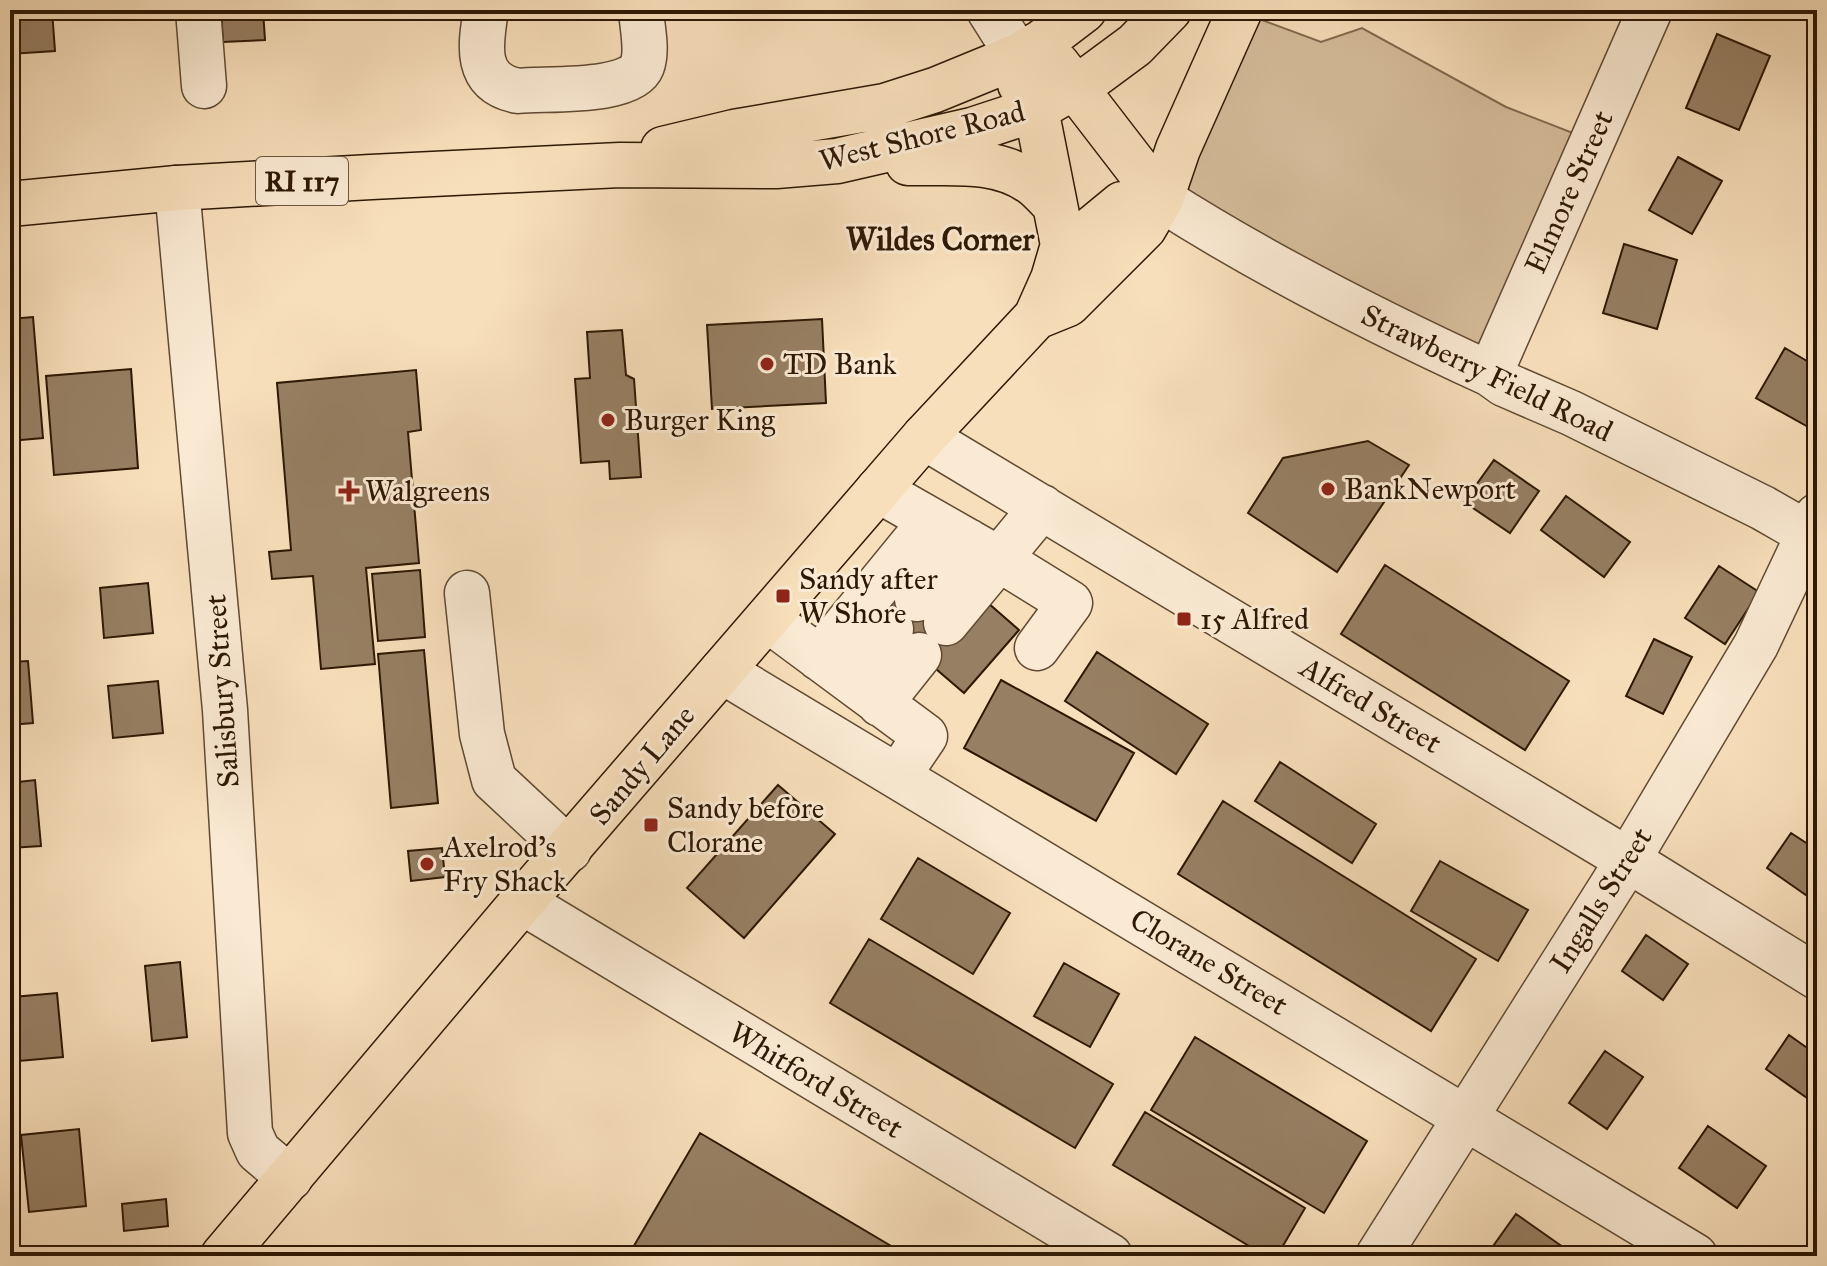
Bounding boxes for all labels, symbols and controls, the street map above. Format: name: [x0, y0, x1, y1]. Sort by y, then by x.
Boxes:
street label: West Shore Road: [815, 93, 1029, 179]
street label: Elmore Street: [1517, 105, 1621, 279]
road number: RI 117: [256, 157, 348, 205]
district label: Wildes Corner: [846, 220, 1035, 259]
street label: Strawberry Field Road: [1356, 297, 1618, 449]
place label: TD Bank: [783, 346, 896, 382]
marker: TD Bank: [758, 355, 776, 373]
place label: Burger King: [624, 402, 776, 438]
marker: Burger King: [599, 411, 617, 429]
place label: BankNewport: [1344, 471, 1516, 507]
place label: Walgreens: [365, 473, 490, 509]
marker: BankNewport: [1319, 480, 1337, 498]
marker: Walgreens: [340, 482, 358, 500]
place label: Sandy after W Shore: [799, 561, 938, 631]
marker: Sandy after W Shore: [774, 587, 792, 605]
street label: Salisbury Street: [197, 593, 247, 789]
place label: 15 Alfred: [1200, 601, 1309, 637]
marker: 15 Alfred: [1175, 610, 1193, 628]
street label: Alfred Street: [1292, 648, 1448, 761]
street label: Sandy Lane: [582, 698, 702, 832]
place label: Sandy before Clorane: [667, 790, 824, 860]
marker: Sandy before Clorane: [642, 816, 660, 834]
street label: Ingalls Street: [1542, 821, 1660, 979]
place label: Axelrod's Fry Shack: [441, 829, 567, 899]
marker: Axelrod's Fry Shack: [418, 855, 436, 873]
street label: Clorane Street: [1124, 901, 1295, 1023]
street label: Whitford Street: [723, 1014, 910, 1146]

